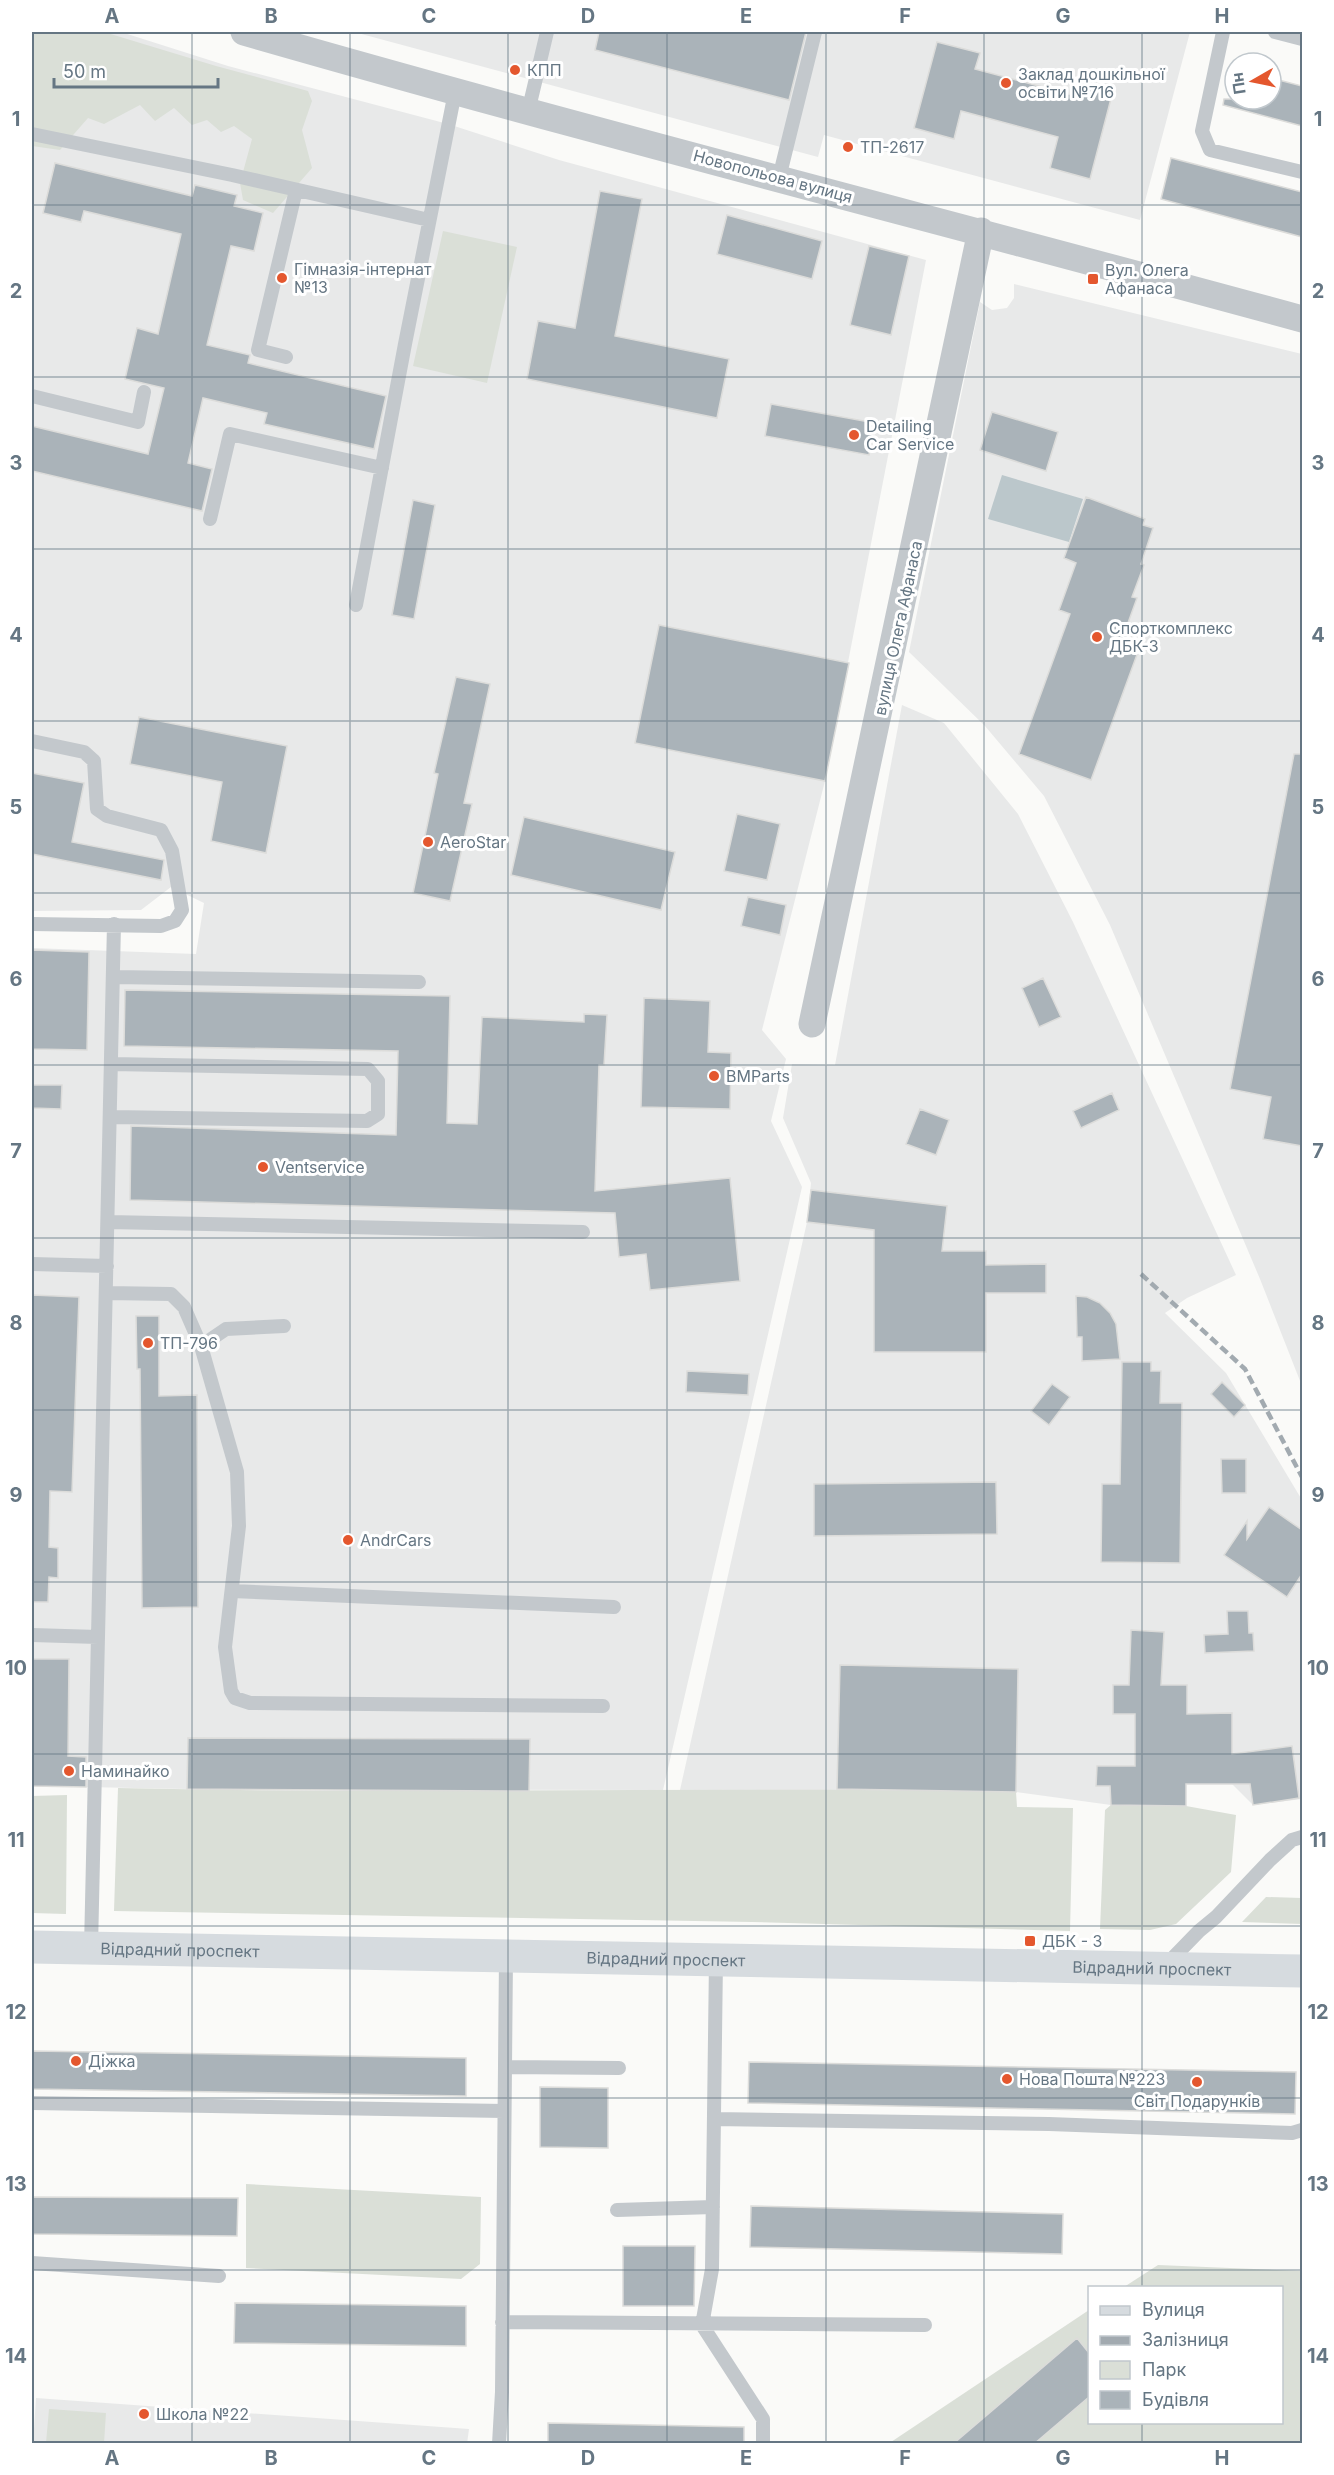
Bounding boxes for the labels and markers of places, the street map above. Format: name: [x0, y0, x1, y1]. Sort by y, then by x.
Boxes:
place label: КПП: [527, 60, 562, 80]
marker: КПП: [508, 63, 522, 77]
place label: Заклад дошкільної освіти №716: [1018, 64, 1166, 102]
marker: Заклад дошкільної освіти №716: [999, 76, 1013, 90]
place label: ТП-2617: [860, 137, 924, 157]
marker: ТП-2617: [841, 140, 855, 154]
place label: Гімназія-інтернат №13: [294, 259, 432, 297]
place label: Вул. Олега Афанаса: [1105, 260, 1189, 298]
marker: Гімназія-інтернат №13: [275, 271, 289, 285]
marker: Вул. Олега Афанаса: [1086, 272, 1100, 286]
place label: Detailing Car Service: [866, 416, 954, 454]
marker: Detailing Car Service: [847, 428, 861, 442]
place label: Спорткомплекс ДБК-3: [1109, 618, 1233, 656]
marker: Спорткомплекс ДБК-3: [1090, 630, 1104, 644]
place label: AeroStar: [440, 832, 506, 852]
marker: AeroStar: [421, 835, 435, 849]
place label: BMParts: [726, 1066, 790, 1086]
marker: BMParts: [707, 1069, 721, 1083]
place label: Ventservice: [275, 1157, 364, 1177]
marker: Ventservice: [256, 1160, 270, 1174]
place label: ТП-796: [160, 1333, 218, 1353]
marker: ТП-796: [141, 1336, 155, 1350]
place label: AndrCars: [360, 1530, 431, 1550]
marker: AndrCars: [341, 1533, 355, 1547]
place label: Наминайко: [81, 1761, 169, 1781]
marker: Наминайко: [62, 1764, 76, 1778]
place label: ДБК - 3: [1042, 1931, 1102, 1951]
marker: ДБК - 3: [1023, 1934, 1037, 1948]
place label: Діжка: [88, 2051, 136, 2071]
marker: Діжка: [69, 2054, 83, 2068]
place label: Нова Пошта №223: [1019, 2069, 1165, 2089]
marker: Нова Пошта №223: [1000, 2072, 1014, 2086]
marker: Світ Подарунків: [1190, 2075, 1204, 2089]
place label: Світ Подарунків: [1134, 2091, 1260, 2111]
place label: Школа №22: [156, 2404, 249, 2424]
marker: Школа №22: [137, 2407, 151, 2421]

